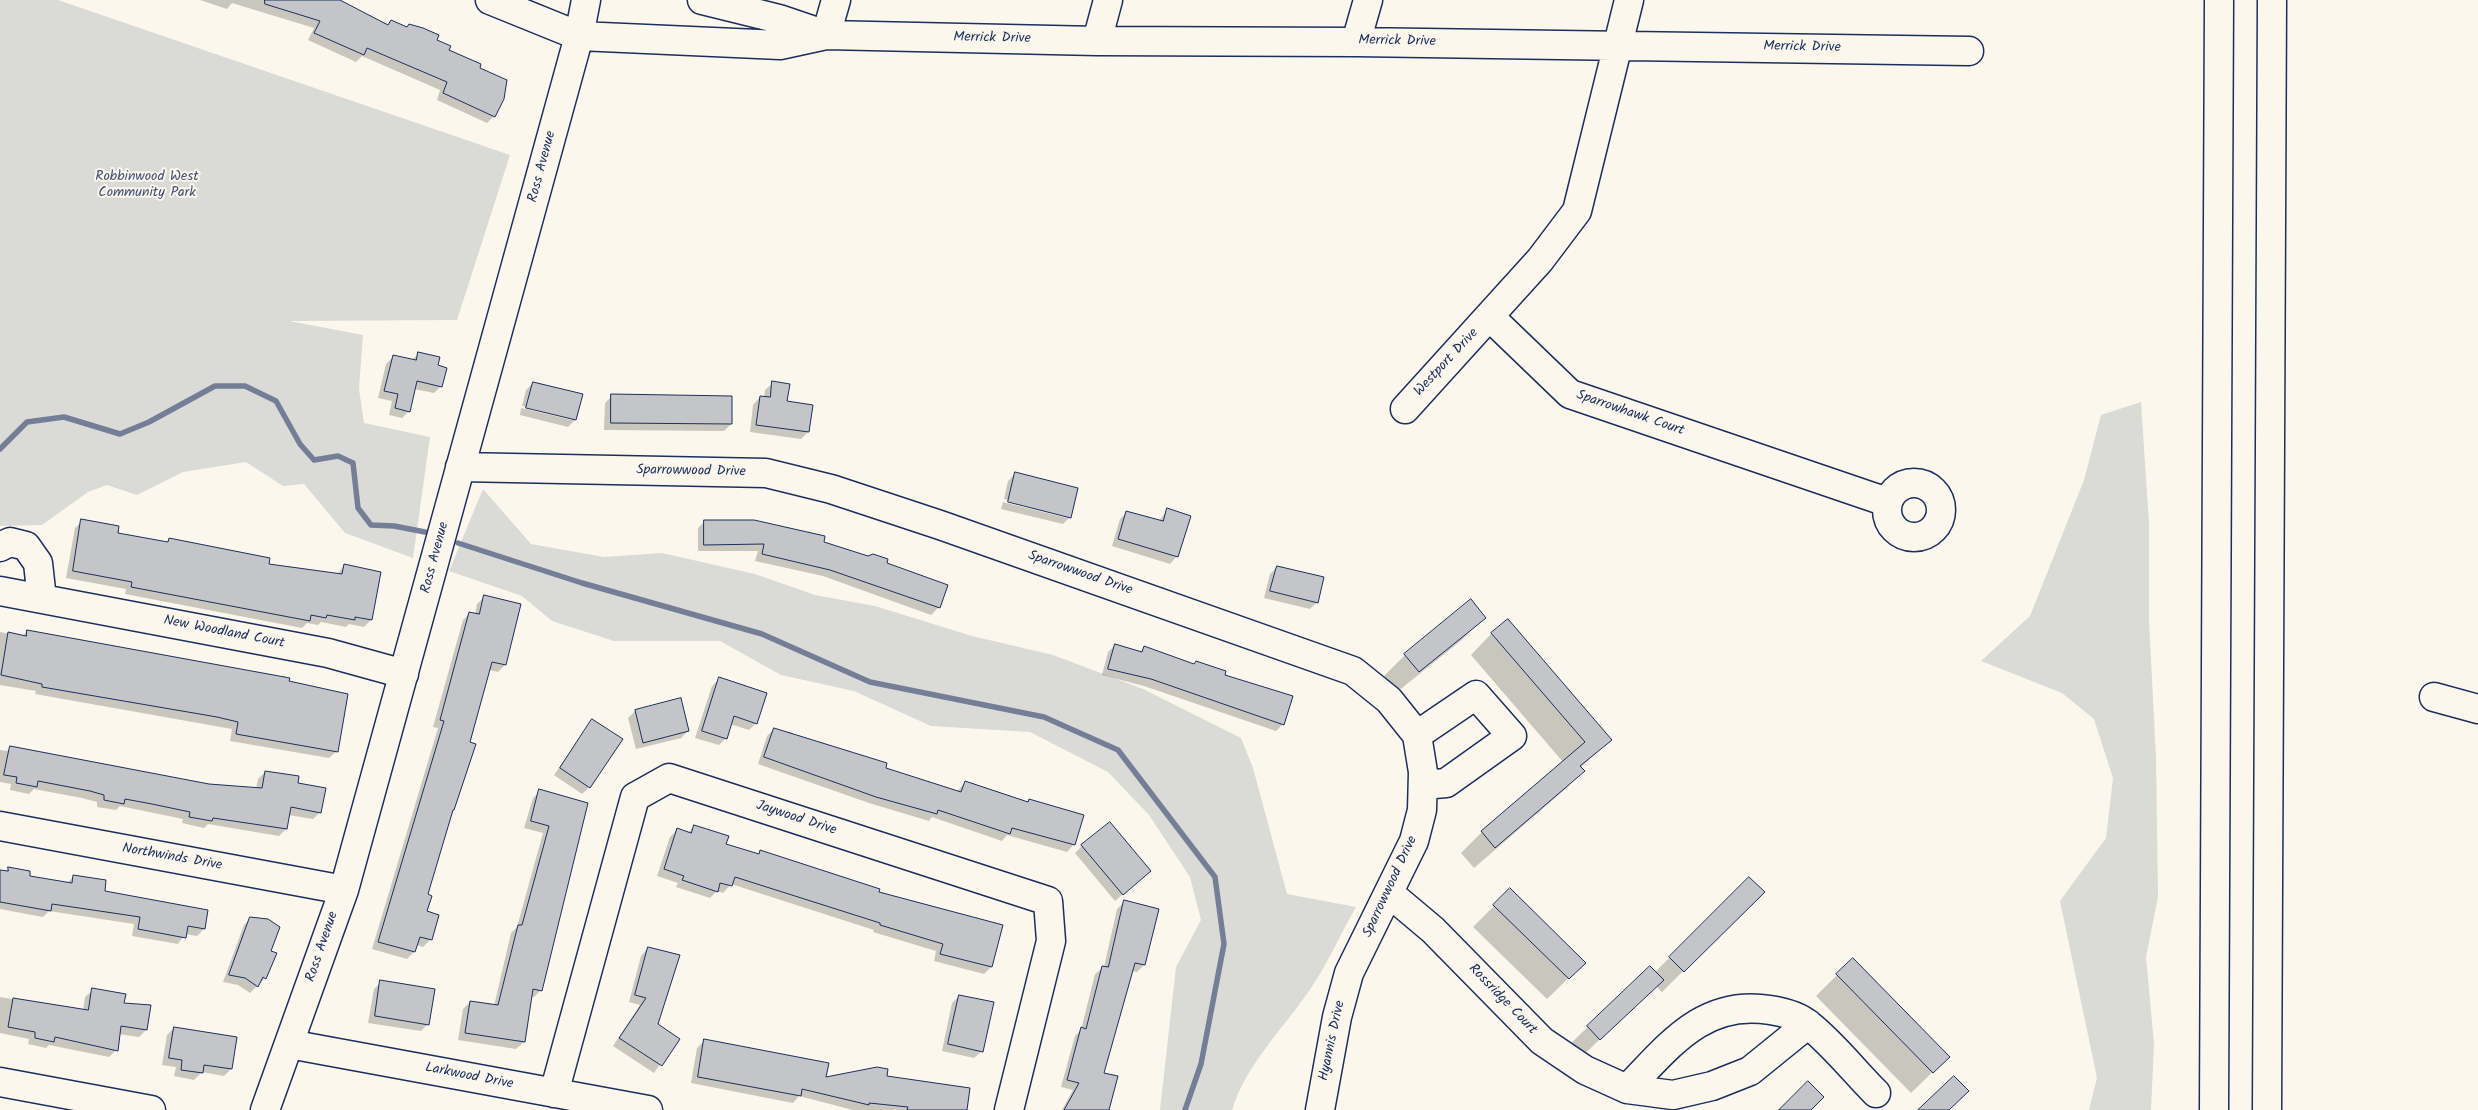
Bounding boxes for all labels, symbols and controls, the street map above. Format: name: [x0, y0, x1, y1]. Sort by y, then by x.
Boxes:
street label: Merrick Drive: [953, 30, 1031, 48]
street label: Merrick Drive: [1358, 33, 1436, 51]
street label: Merrick Drive: [1763, 39, 1841, 57]
street label: Ross Avenue: [525, 129, 561, 205]
park label: Robbinwood West Community Park: [95, 170, 199, 202]
street label: Westport Drive: [1411, 326, 1483, 400]
street label: Sparrowhawk Court: [1574, 388, 1686, 440]
street label: Sparrowwood Drive: [636, 463, 746, 481]
street label: Ross Avenue: [418, 520, 454, 596]
street label: Sparrowwood Drive: [1025, 548, 1135, 600]
street label: New Woodland Court: [162, 613, 286, 653]
street label: Jaywood Drive: [754, 798, 838, 840]
street label: Sparrowwood Drive: [1360, 834, 1422, 940]
street label: Northwinds Drive: [121, 841, 223, 875]
street label: Ross Avenue: [303, 910, 343, 984]
street label: Rossridge Court: [1464, 961, 1540, 1039]
street label: Hyannis Drive: [1316, 999, 1350, 1083]
street label: Larkwood Drive: [424, 1060, 514, 1094]

